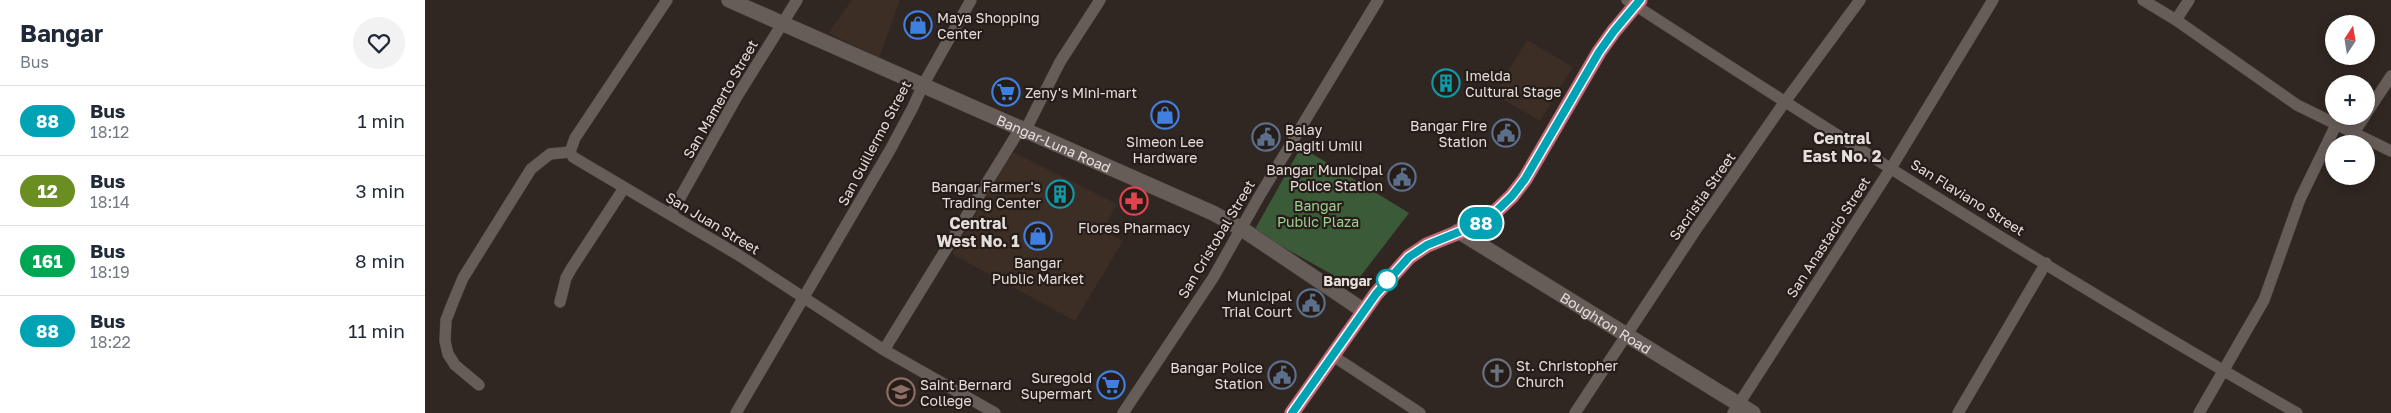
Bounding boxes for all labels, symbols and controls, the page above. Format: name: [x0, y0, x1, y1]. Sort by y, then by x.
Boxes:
place label: Maya Shopping Center: [937, 9, 1040, 42]
shop icon: Maya Shopping Center: [903, 10, 933, 40]
north arrow: [2325, 15, 2375, 65]
map controls: [2325, 15, 2375, 185]
button: heart: [353, 17, 405, 69]
text: Bangar: [20, 18, 103, 47]
street label: San Mamerto Street: [679, 37, 761, 161]
text: Bus: [20, 52, 49, 72]
place label: Imelda Cultural Stage: [1465, 67, 1561, 100]
building icon: Imelda Cultural Stage: [1431, 68, 1461, 98]
button: +: [2325, 75, 2375, 125]
supermarket icon: Zeny's Mini-mart: [991, 77, 1021, 107]
street label: San Guillermo Street: [834, 78, 914, 208]
place label: Zeny's Mini-mart: [1025, 84, 1137, 101]
text: Bus: [90, 99, 125, 122]
shop icon: Simeon Lee Hardware: [1150, 100, 1180, 130]
text: 1 min: [357, 109, 405, 132]
text: 88: [36, 110, 59, 132]
street label: Bangar-Luna Road: [994, 110, 1114, 176]
place label: Bangar Fire Station: [1410, 117, 1487, 150]
public building icon: Bangar Fire Station: [1491, 118, 1521, 148]
place label: Balay Dagiti Umili: [1285, 121, 1363, 154]
text: 18:12: [90, 122, 129, 142]
public building icon: Balay Dagiti Umili: [1251, 122, 1281, 152]
district label: Central East No. 2: [1803, 128, 1882, 166]
place label: Simeon Lee Hardware: [1126, 133, 1204, 166]
button: −: [2325, 135, 2375, 185]
street label: Sacristia Street: [1665, 149, 1739, 243]
street label: San Flaviano Street: [1908, 155, 2028, 239]
place label: Bangar Municipal Police Station: [1266, 161, 1383, 194]
public building icon: Bangar Municipal Police Station: [1387, 162, 1417, 192]
text: Bus: [90, 169, 125, 192]
street label: San Anastacio Street: [1783, 173, 1873, 301]
street label: San Cristobal Street: [1174, 177, 1258, 301]
place label: Bangar Farmer's Trading Center: [931, 178, 1042, 211]
text: 3 min: [356, 179, 405, 202]
building icon: Bangar Farmer's Trading Center: [1045, 179, 1075, 209]
text: 12: [37, 180, 58, 202]
pharmacy icon: Flores Pharmacy: [1119, 186, 1149, 216]
street label: San Juan Street: [663, 188, 763, 258]
text: 18:14: [90, 192, 130, 212]
park label: Bangar Public Plaza: [1277, 197, 1359, 230]
line badge: 88: [1459, 207, 1503, 239]
text: 88: [1469, 212, 1493, 234]
district label: Central West No. 1: [937, 213, 1019, 251]
place label: Flores Pharmacy: [1078, 219, 1190, 236]
shop icon: Bangar Public Market: [1023, 221, 1053, 251]
text: Bus: [90, 239, 125, 262]
text: 8 min: [355, 249, 405, 272]
text: 161: [33, 250, 62, 272]
place label: Bangar Public Market: [992, 254, 1084, 287]
text: 18:19: [90, 262, 130, 282]
marker: Bangar: [1376, 269, 1398, 291]
place label: Bangar: [1323, 272, 1373, 289]
place label: Municipal Trial Court: [1222, 287, 1292, 320]
public building icon: Municipal Trial Court: [1296, 288, 1326, 318]
street label: Boughton Road: [1557, 288, 1655, 357]
text: Bus: [90, 309, 125, 332]
text: 11 min: [348, 319, 405, 342]
text: 88: [36, 320, 59, 342]
text: 18:22: [90, 332, 131, 352]
place label: St. Christopher Church: [1516, 357, 1619, 390]
church icon: St. Christopher Church: [1482, 358, 1512, 388]
place label: Bangar Police Station: [1170, 359, 1263, 392]
public building icon: Bangar Police Station: [1267, 360, 1297, 390]
place label: Suregold Supermart: [1021, 369, 1092, 402]
supermarket icon: Suregold Supermart: [1096, 370, 1126, 400]
place label: Saint Bernard College: [920, 376, 1012, 409]
school or university icon: Saint Bernard College: [886, 377, 916, 407]

